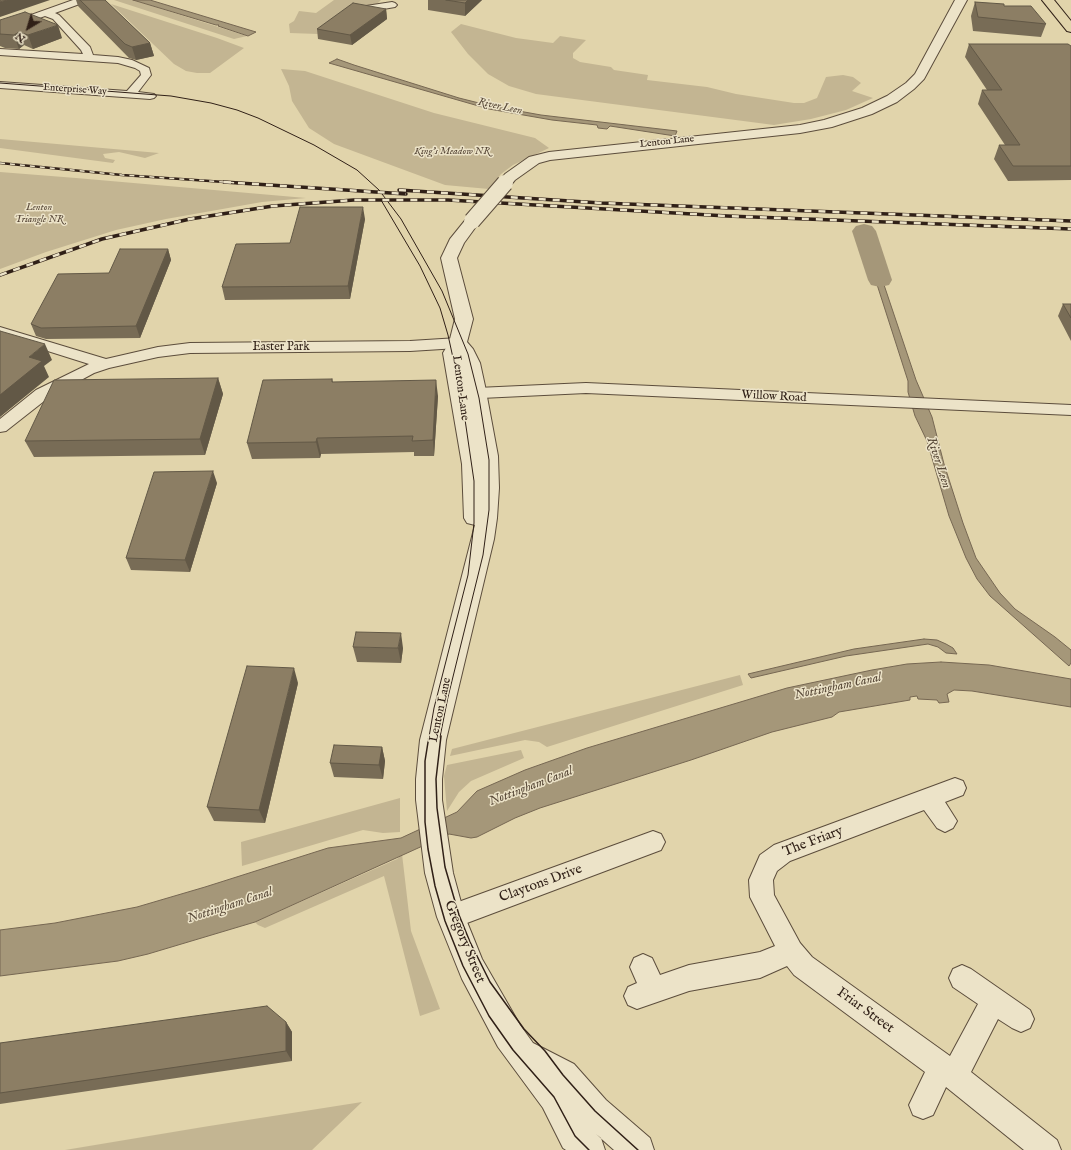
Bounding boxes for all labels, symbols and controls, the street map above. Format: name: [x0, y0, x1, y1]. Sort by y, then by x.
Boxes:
north arrow: [8, 8, 48, 48]
text: N: [13, 29, 29, 46]
street label: Enterprise Way: [43, 82, 107, 98]
water label: River Leen: [477, 96, 523, 118]
street label: Lenton Lane: [639, 133, 695, 151]
park label: King's Meadow NR: [414, 146, 490, 158]
park label: Lenton Triangle NR: [15, 202, 63, 226]
street label: Easter Park: [252, 341, 310, 355]
street label: Lenton Lane: [448, 354, 472, 422]
street label: Willow Road: [741, 388, 807, 406]
water label: River Leen: [922, 435, 954, 491]
water label: Nottingham Canal: [793, 670, 883, 704]
street label: Lenton Lane: [427, 676, 455, 744]
water label: Nottingham Canal: [487, 764, 575, 810]
street label: The Friary: [781, 823, 845, 861]
street label: Claytons Drive: [497, 861, 585, 907]
water label: Nottingham Canal: [186, 885, 274, 927]
street label: Gregory Street: [440, 898, 488, 986]
street label: Friar Street: [833, 985, 897, 1037]

